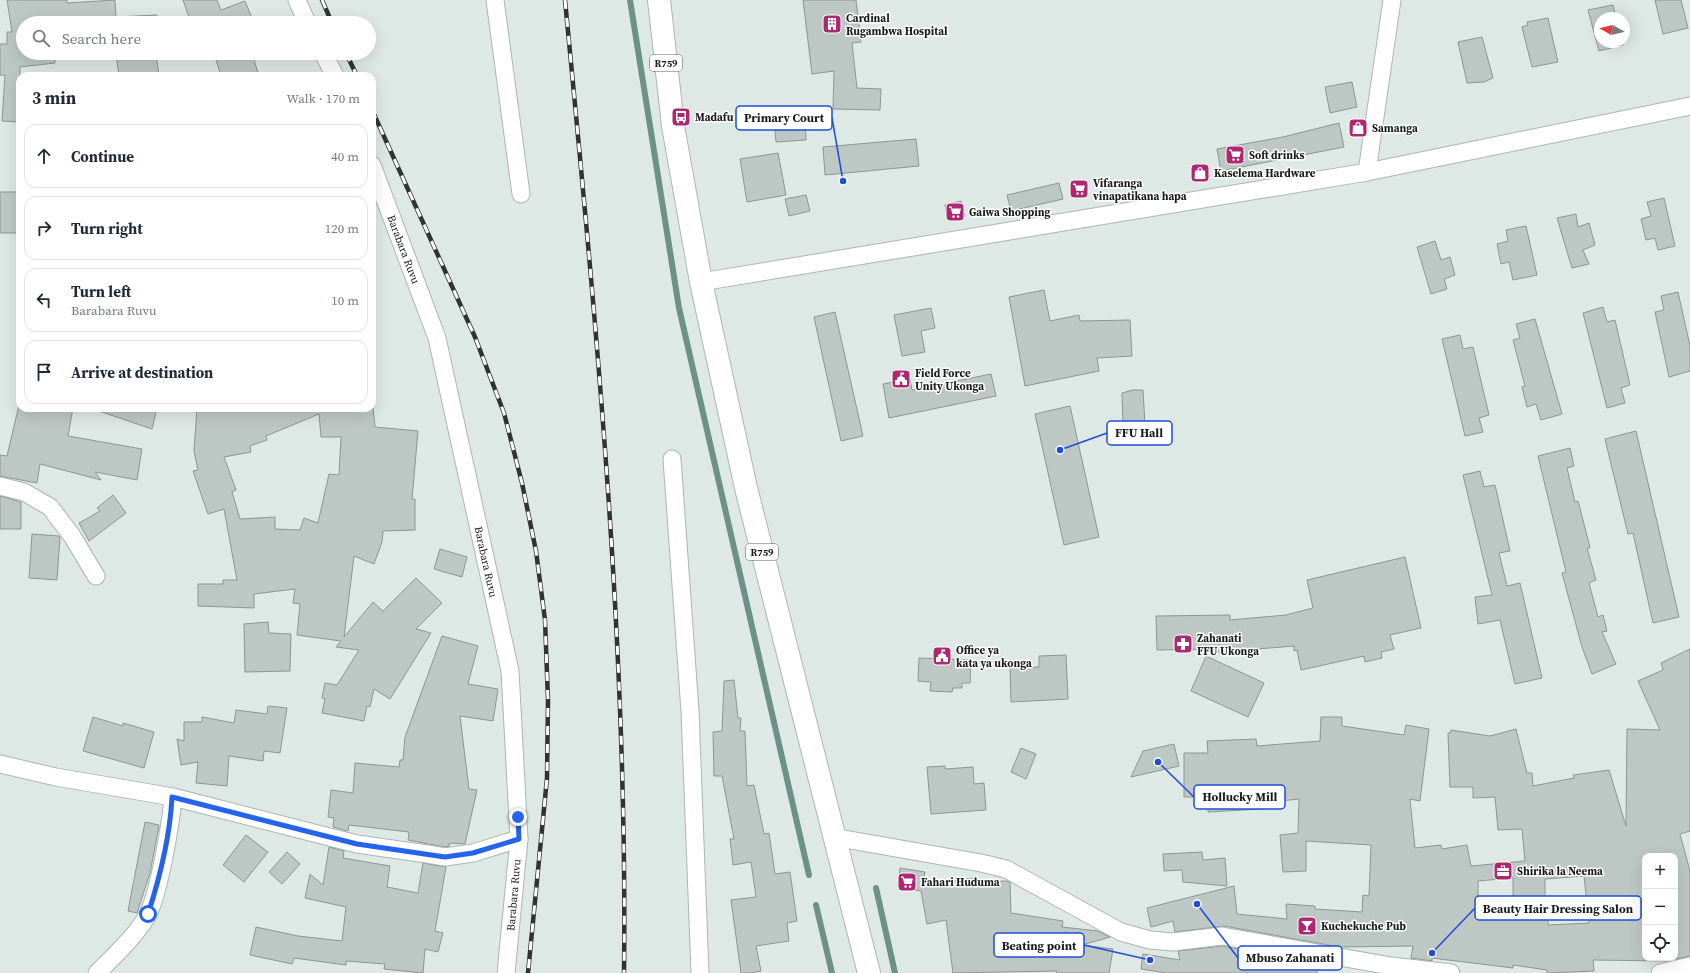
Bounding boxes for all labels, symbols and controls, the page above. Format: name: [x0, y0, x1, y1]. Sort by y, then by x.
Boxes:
place label: Cardinal Rugambwa Hospital: [846, 11, 948, 39]
north arrow: [1594, 12, 1630, 48]
building icon: Cardinal Rugambwa Hospital: [821, 13, 843, 35]
search box: [16, 16, 376, 60]
icon: search: [30, 27, 52, 49]
text: Search here: [62, 28, 141, 49]
road number: R759: [650, 55, 682, 71]
text: 3 min: [32, 86, 76, 110]
text: Walk · 170 m: [287, 90, 360, 107]
bus stop icon: Madafu: [670, 106, 692, 128]
callout: Primary Court: [736, 106, 832, 130]
place label: Madafu: [695, 110, 734, 125]
text: Primary Court: [744, 110, 825, 126]
shop icon: Samanga: [1347, 117, 1369, 139]
place label: Samanga: [1372, 121, 1418, 136]
supermarket icon: Soft drinks: [1224, 144, 1246, 166]
icon: ahead: [33, 145, 55, 167]
text: Continue: [71, 146, 134, 167]
text: 40 m: [331, 148, 359, 165]
place label: Soft drinks: [1249, 148, 1304, 163]
shop icon: Kaselema Hardware: [1189, 162, 1211, 184]
place label: Kaselema Hardware: [1214, 166, 1316, 181]
place label: Vifaranga vinapatikana hapa: [1092, 176, 1187, 204]
supermarket icon: Vifaranga vinapatikana hapa: [1068, 178, 1090, 200]
supermarket icon: Gaiwa Shopping: [944, 201, 966, 223]
place label: Gaiwa Shopping: [969, 205, 1051, 220]
street label: Barabara Ruvu: [384, 213, 424, 286]
icon: right: [33, 217, 55, 239]
text: Turn right: [71, 218, 143, 239]
text: 120 m: [325, 220, 359, 237]
text: Turn left: [71, 281, 131, 302]
icon: left: [33, 289, 55, 311]
text: 10 m: [331, 292, 359, 309]
text: Barabara Ruvu: [71, 302, 157, 319]
icon: arrive: [33, 361, 55, 383]
text: Arrive at destination: [71, 362, 213, 383]
place label: Field Force Unity Ukonga: [915, 366, 984, 394]
public building icon: Field Force Unity Ukonga: [890, 368, 912, 390]
callout: FFU Hall: [1107, 421, 1172, 445]
text: FFU Hall: [1115, 425, 1163, 441]
street label: Barabara Ruvu: [471, 525, 501, 599]
road number: R759: [746, 544, 778, 560]
place label: Zahanati FFU Ukonga: [1197, 631, 1259, 659]
pharmacy icon: Zahanati FFU Ukonga: [1172, 633, 1194, 655]
place label: Office ya kata ya ukonga: [956, 643, 1032, 671]
public building icon: Office ya kata ya ukonga: [931, 645, 953, 667]
callout: Hollucky Mill: [1194, 785, 1285, 809]
text: Hollucky Mill: [1203, 789, 1278, 805]
route end: [509, 808, 527, 826]
map controls: [1642, 853, 1678, 961]
button: +: [1642, 853, 1678, 889]
street label: Barabara Ruvu: [503, 858, 525, 932]
office icon: Shirika la Neema: [1492, 860, 1514, 882]
place label: Shirika la Neema: [1517, 864, 1603, 879]
supermarket icon: Fahari Huduma: [896, 871, 918, 893]
place label: Fahari Huduma: [921, 875, 1000, 890]
button: −: [1642, 889, 1678, 925]
callout: Beauty Hair Dressing Salon: [1475, 896, 1641, 920]
text: Beauty Hair Dressing Salon: [1483, 901, 1634, 917]
route start: [139, 905, 157, 923]
bar icon: Kuchekuche Pub: [1296, 915, 1318, 937]
place label: Kuchekuche Pub: [1321, 919, 1406, 934]
button: locate: [1642, 925, 1678, 961]
callout: Beating point: [994, 933, 1084, 957]
text: Beating point: [1002, 938, 1077, 954]
callout: Mbuso Zahanati: [1238, 946, 1342, 970]
text: Mbuso Zahanati: [1246, 950, 1335, 966]

